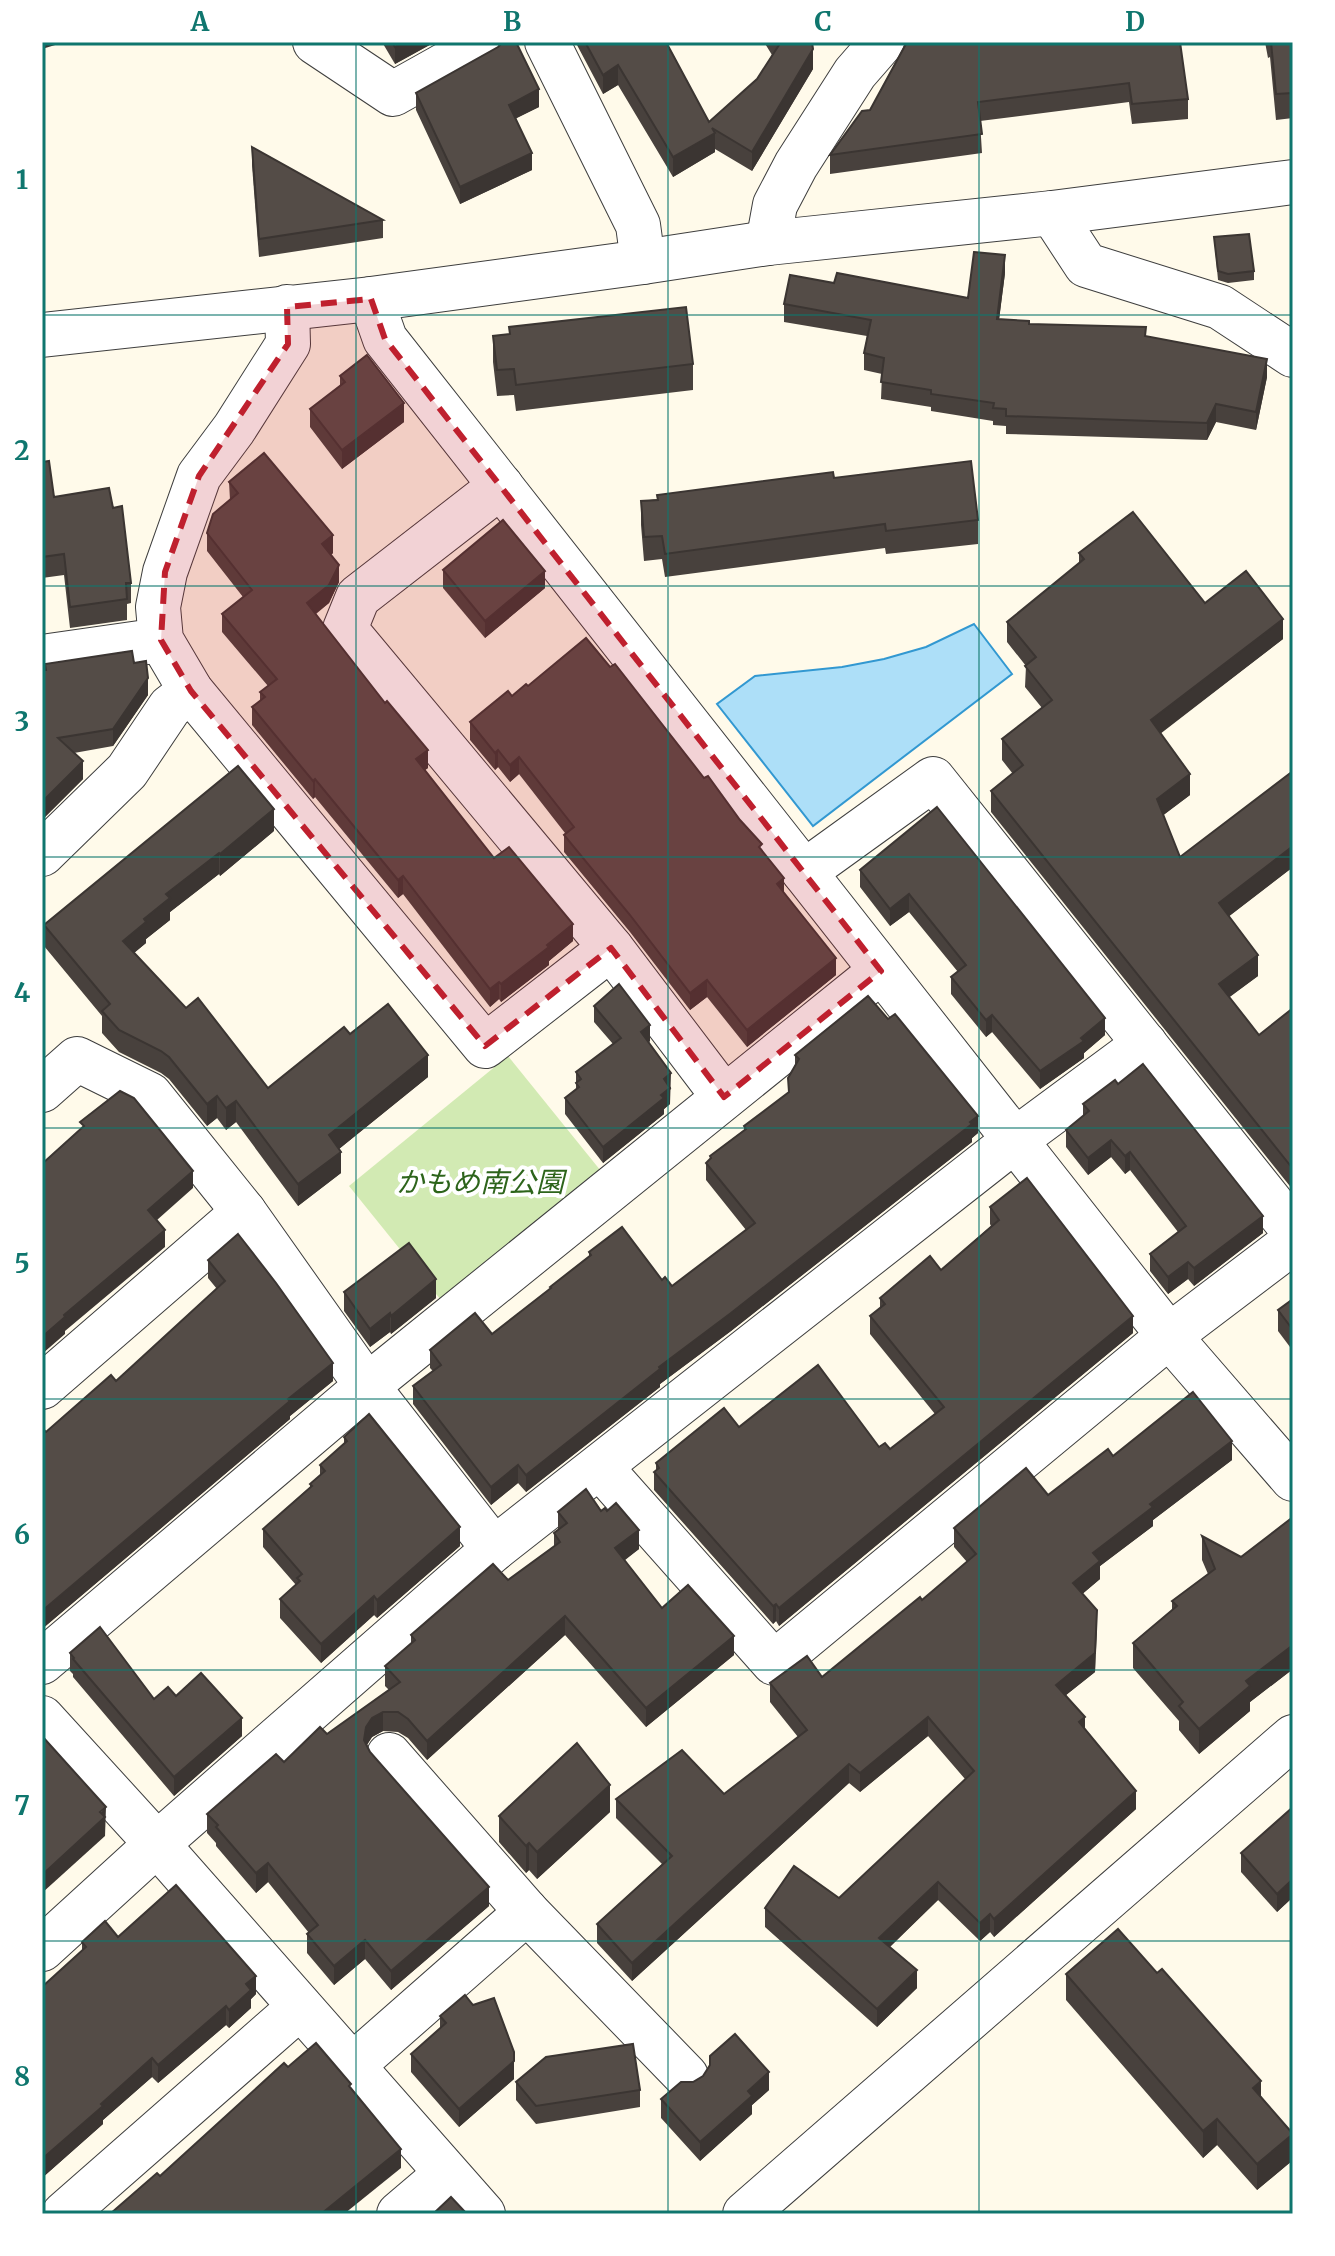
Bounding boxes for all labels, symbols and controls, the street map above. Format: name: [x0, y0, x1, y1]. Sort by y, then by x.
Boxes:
text: A: [190, 5, 210, 38]
text: B: [503, 5, 521, 38]
text: C: [814, 5, 832, 38]
text: D: [1125, 5, 1145, 38]
text: 1: [16, 163, 28, 196]
text: 2: [14, 434, 30, 467]
text: 3: [15, 705, 29, 738]
text: 4: [14, 976, 31, 1009]
park label: かもめ南公園: [396, 1164, 568, 1200]
text: 5: [14, 1247, 30, 1280]
text: 6: [14, 1518, 30, 1551]
text: 7: [14, 1789, 30, 1822]
text: 8: [14, 2060, 30, 2093]

